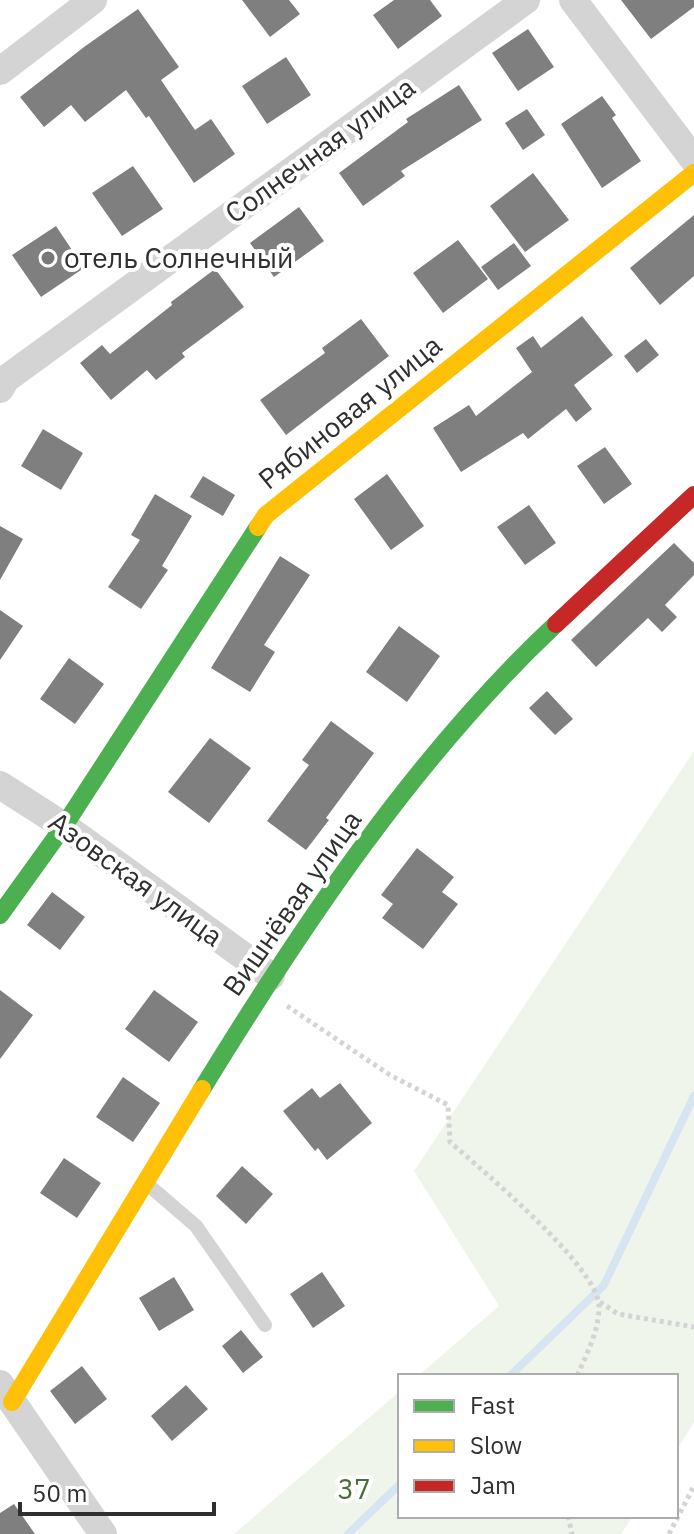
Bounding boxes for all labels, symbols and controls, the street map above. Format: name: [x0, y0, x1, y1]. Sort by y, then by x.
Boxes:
street label: Солнечная улица: [217, 68, 422, 231]
place label: отель Солнечный: [64, 239, 293, 276]
marker: отель Солнечный: [39, 249, 57, 267]
street label: Рябиновая улица: [250, 326, 449, 497]
street label: Азовская улица: [42, 803, 231, 954]
street label: Вишнёвая улица: [214, 803, 369, 1003]
legend: [398, 1374, 678, 1518]
text: Fast: [470, 1389, 515, 1421]
text: Slow: [470, 1429, 522, 1461]
scale bar: [20, 1466, 214, 1516]
text: Jam: [470, 1469, 516, 1501]
park label: 37: [337, 1470, 371, 1507]
text: 50 m: [32, 1477, 87, 1509]

